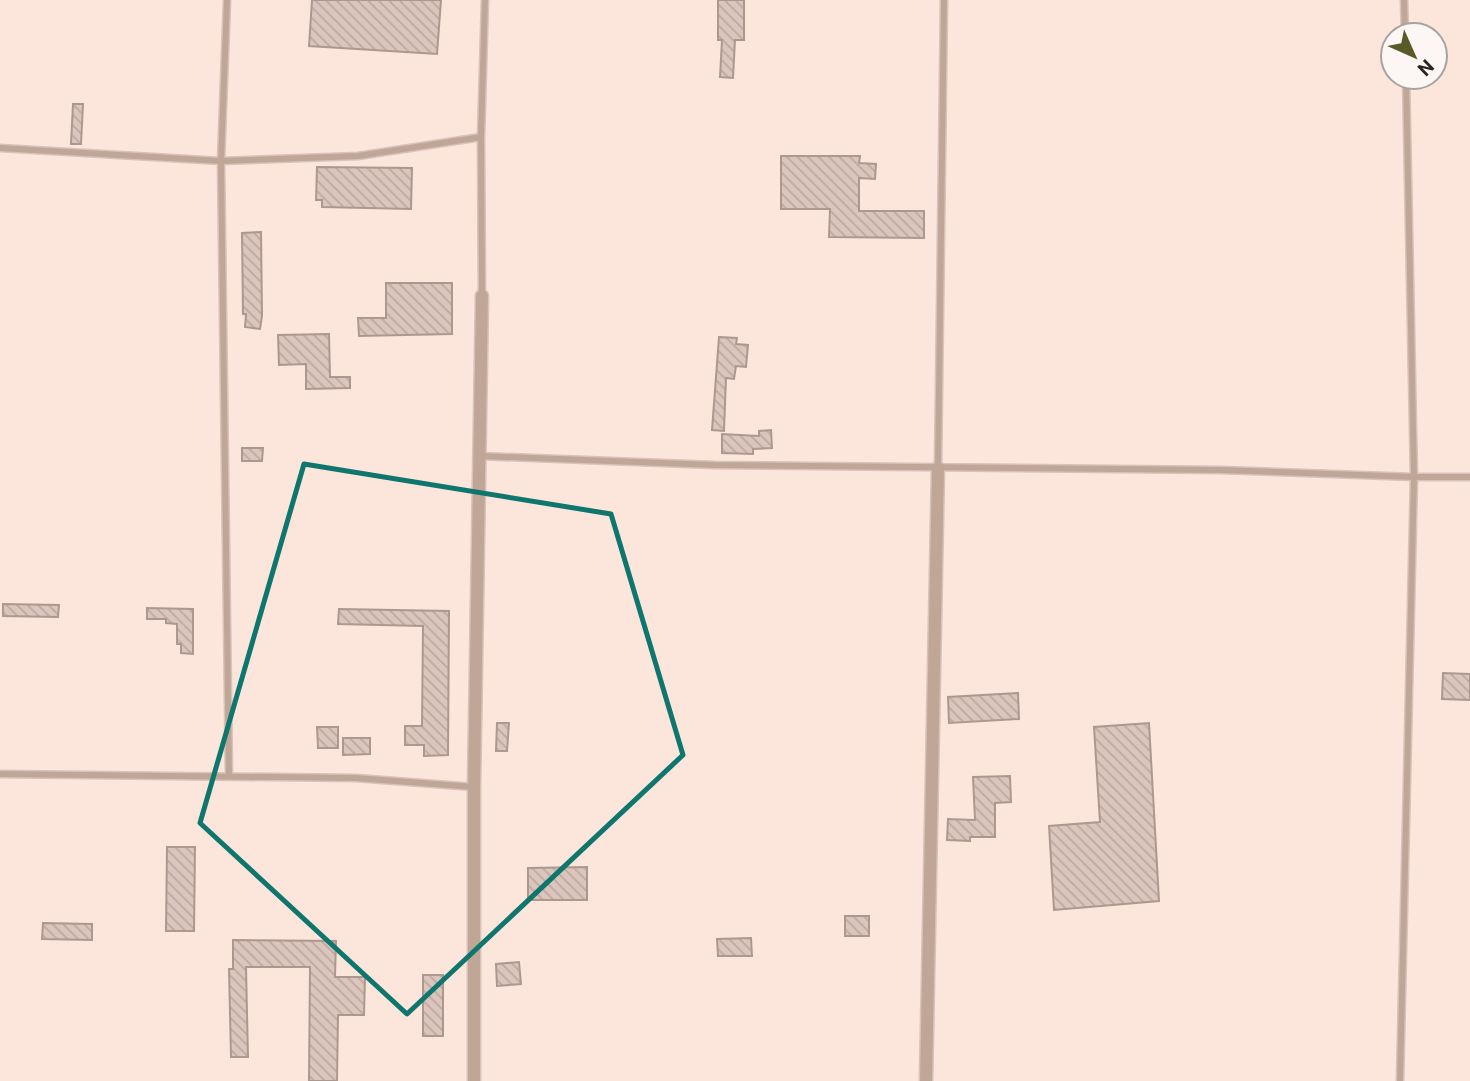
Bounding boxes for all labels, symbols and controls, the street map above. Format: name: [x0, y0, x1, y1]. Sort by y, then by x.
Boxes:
north arrow: [1379, 21, 1449, 91]
text: N: [1413, 55, 1439, 81]

